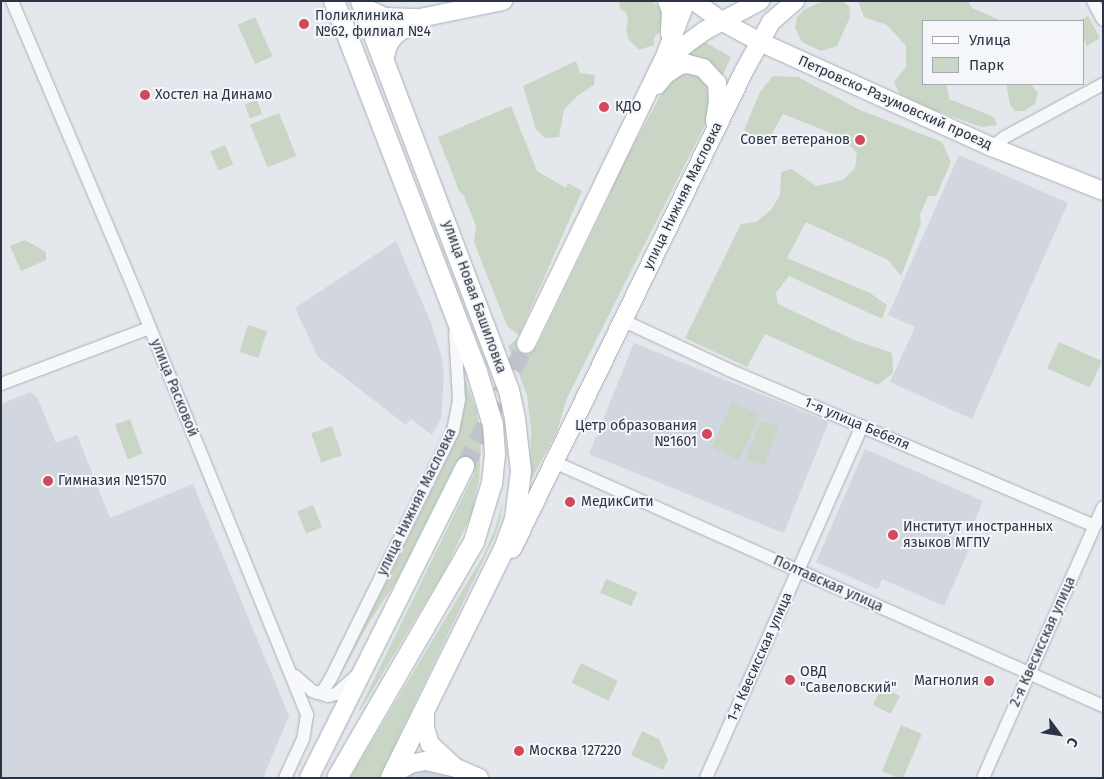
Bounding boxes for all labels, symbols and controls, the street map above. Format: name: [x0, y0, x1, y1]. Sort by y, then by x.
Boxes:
place label: Поликлиника №62, филиал №4: [315, 8, 431, 40]
marker: Поликлиника №62, филиал №4: [297, 17, 311, 31]
legend: [922, 20, 1084, 85]
text: Улица: [969, 31, 1011, 49]
street label: Петровско-Разумовский проезд: [796, 53, 994, 153]
text: Парк: [969, 56, 1004, 74]
place label: Хостел на Динамо: [155, 87, 273, 103]
marker: Хостел на Динамо: [139, 89, 151, 101]
place label: КДО: [615, 99, 641, 115]
marker: КДО: [597, 100, 611, 114]
street label: улица Нижняя Масловка: [640, 119, 726, 273]
place label: Совет ветеранов: [740, 132, 850, 148]
marker: Совет ветеранов: [854, 134, 866, 146]
street label: улица Новая Башиловка: [439, 218, 509, 376]
street label: улица Расковой: [147, 337, 201, 439]
street label: 1-я улица Бебеля: [802, 394, 912, 454]
place label: Цетр образования №1601: [575, 418, 697, 451]
street label: улица Нижняя Масловка: [374, 425, 460, 579]
marker: Цетр образования №1601: [701, 428, 713, 440]
place label: Гимназия №1570: [58, 473, 167, 489]
marker: Гимназия №1570: [42, 475, 54, 487]
place label: МедикСити: [581, 494, 654, 510]
marker: МедикСити: [563, 495, 577, 509]
place label: Институт иностранных языков МГПУ: [903, 519, 1053, 552]
marker: Институт иностранных языков МГПУ: [887, 529, 899, 541]
street label: Полтавская улица: [770, 552, 886, 616]
street label: 2-я Квесисская улица: [1007, 574, 1079, 710]
street label: 1-я Квесисская улица: [724, 590, 796, 724]
place label: ОВД "Савеловский": [800, 664, 897, 696]
place label: Магнолия: [914, 673, 979, 689]
marker: ОВД "Савеловский": [784, 674, 796, 686]
marker: Магнолия: [983, 675, 995, 687]
north arrow: [1034, 709, 1084, 759]
text: С: [1063, 734, 1082, 750]
place label: Москва 127220: [529, 743, 622, 759]
marker: Москва 127220: [513, 745, 525, 757]

